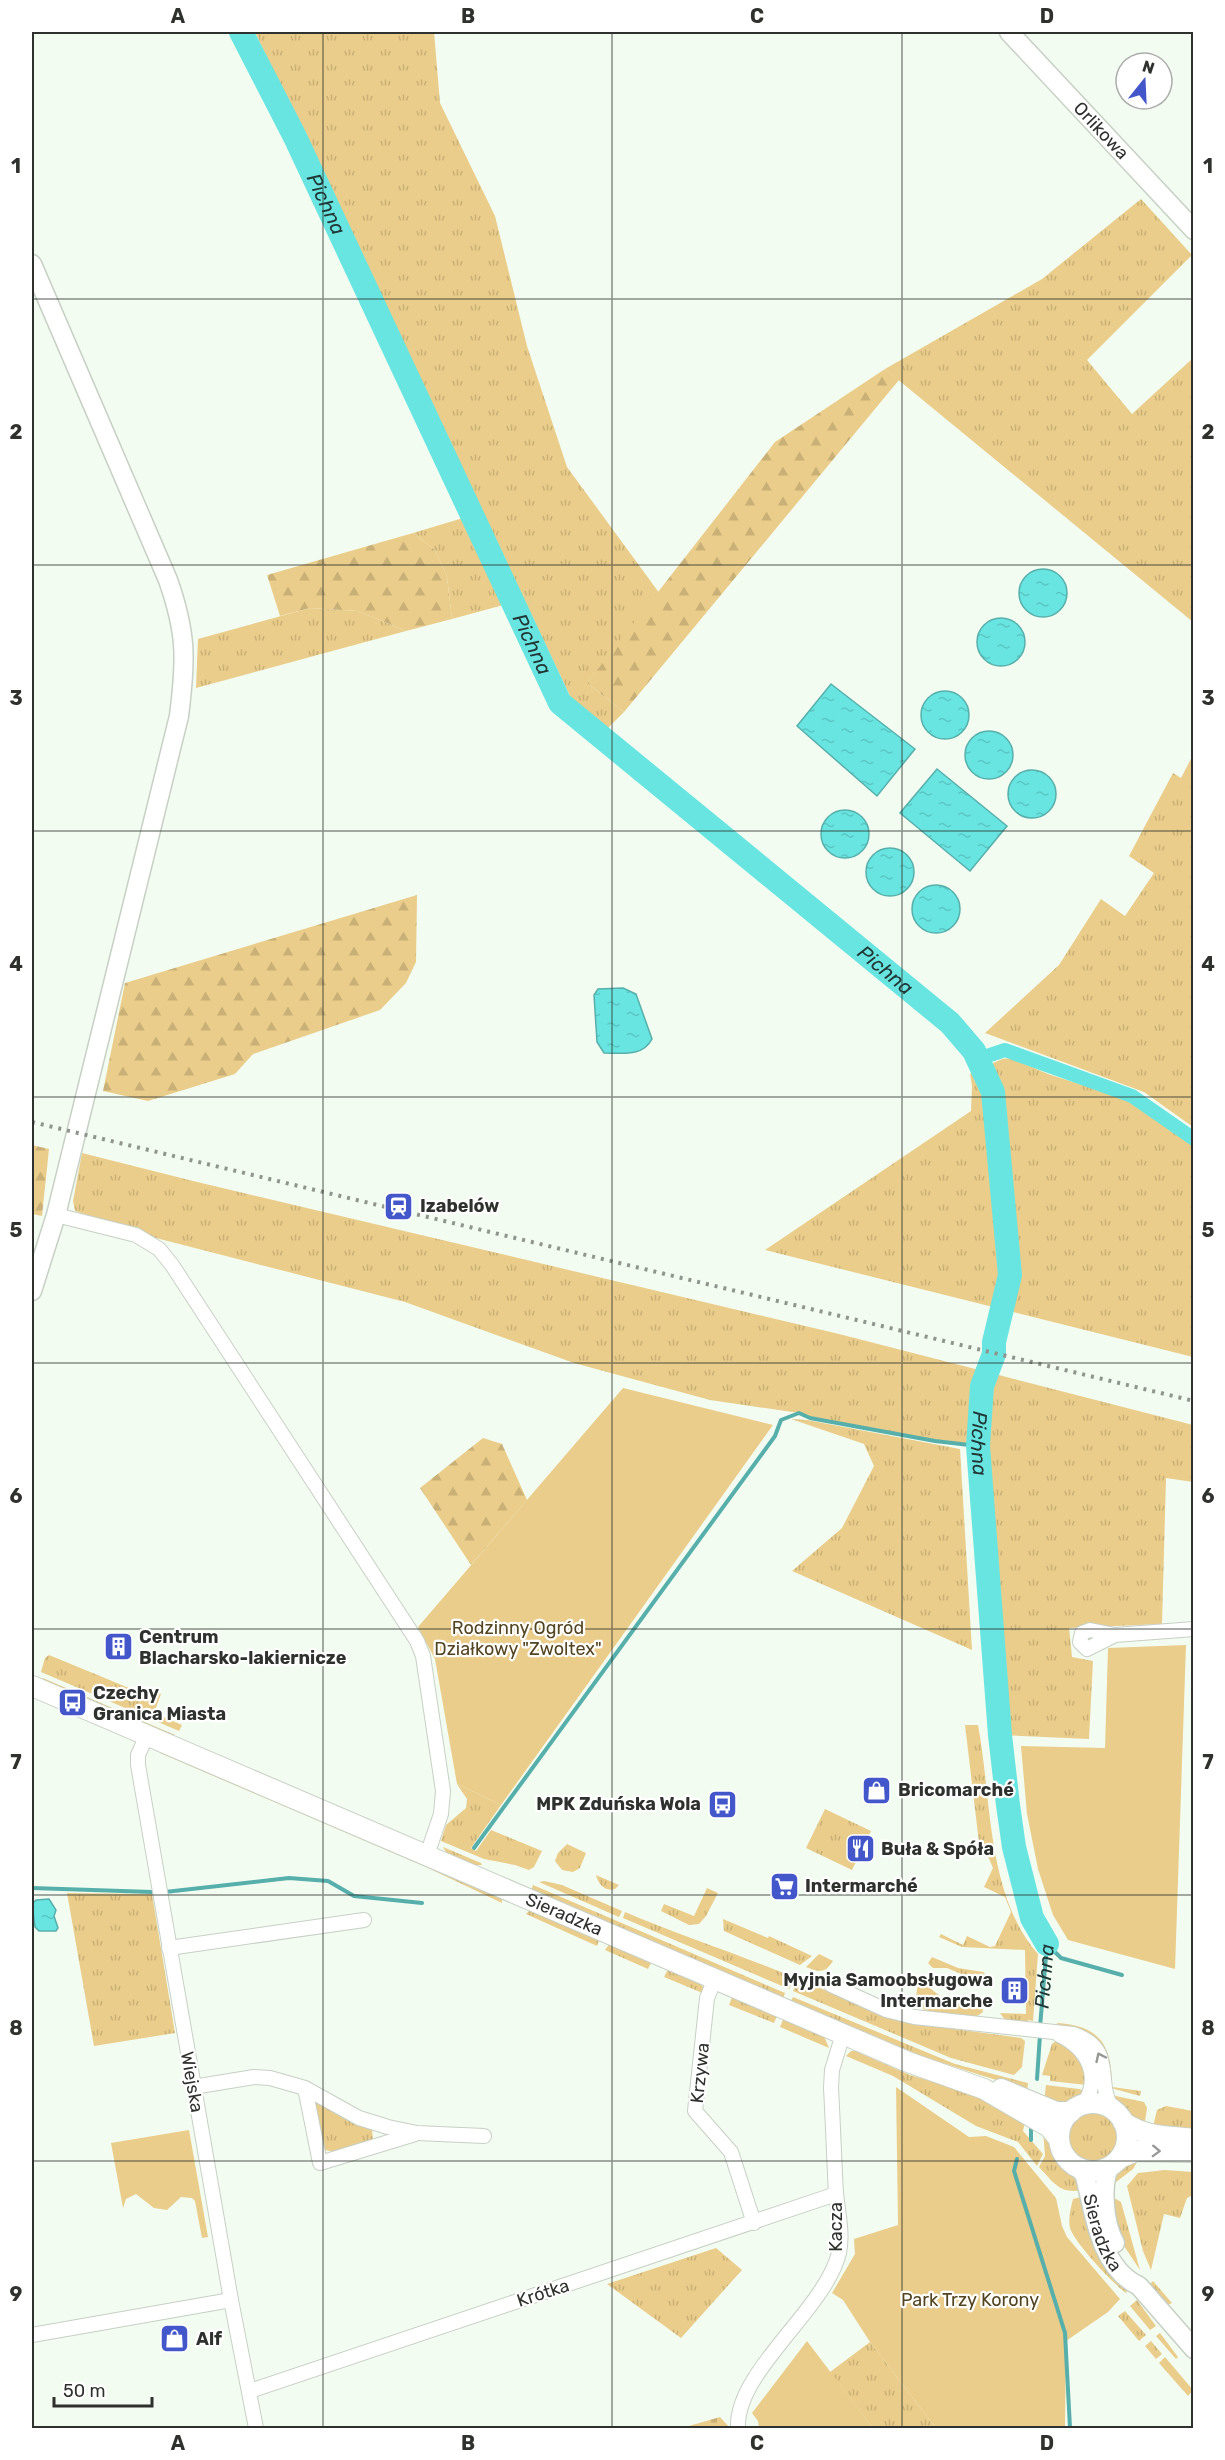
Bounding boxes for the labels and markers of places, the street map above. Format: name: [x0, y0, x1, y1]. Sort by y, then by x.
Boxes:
station icon: Izabelów: [383, 1190, 415, 1222]
place label: Izabelów: [420, 1195, 499, 1217]
place label: Centrum Blacharsko-lakiernicze: [139, 1626, 347, 1669]
building icon: Centrum Blacharsko-lakiernicze: [102, 1631, 134, 1663]
place label: Czechy Granica Miasta: [93, 1682, 226, 1725]
bus stop icon: Czechy Granica Miasta: [56, 1687, 88, 1719]
shop icon: Bricomarché: [861, 1774, 893, 1806]
place label: Bricomarché: [898, 1779, 1014, 1801]
bus stop icon: MPK Zduńska Wola: [706, 1788, 738, 1820]
place label: MPK Zduńska Wola: [536, 1793, 701, 1815]
restaurant icon: Buła & Spóła: [844, 1833, 876, 1865]
place label: Buła & Spóła: [881, 1838, 994, 1860]
supermarket icon: Intermarché: [768, 1870, 800, 1902]
place label: Intermarché: [805, 1875, 918, 1897]
place label: Myjnia Samoobsługowa Intermarche: [783, 1969, 993, 2012]
building icon: Myjnia Samoobsługowa Intermarche: [998, 1974, 1030, 2006]
shop icon: Alf: [159, 2323, 191, 2355]
place label: Alf: [196, 2328, 222, 2350]

